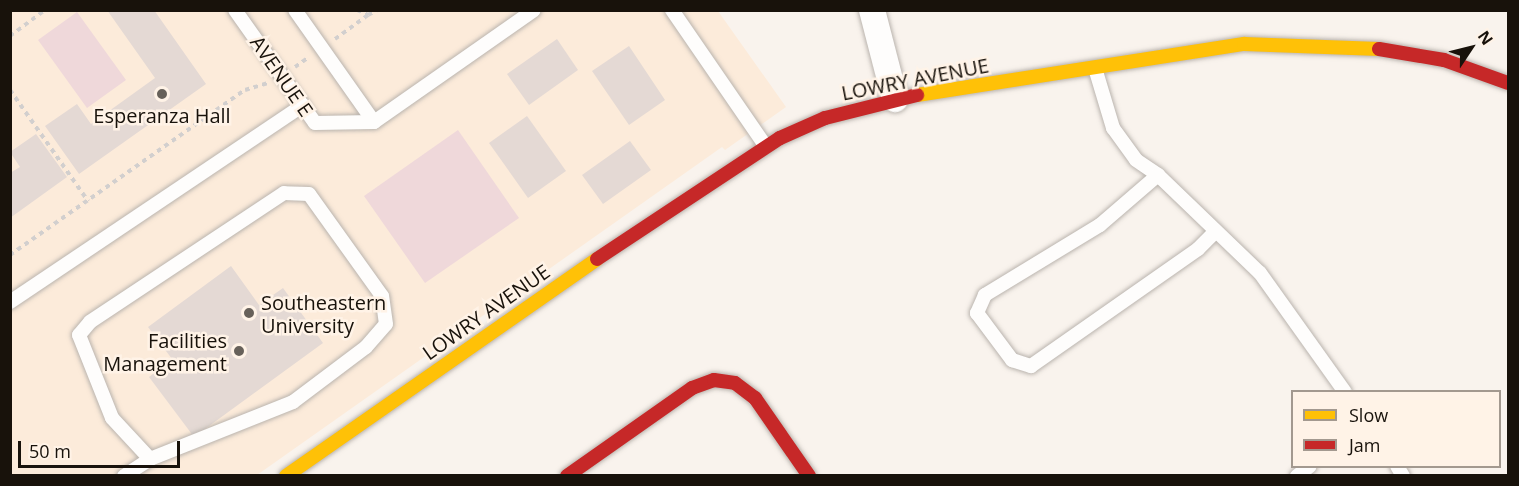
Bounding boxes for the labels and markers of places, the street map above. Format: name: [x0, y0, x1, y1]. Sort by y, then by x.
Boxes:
marker: Esperanza Hall: [155, 87, 169, 101]
place label: Esperanza Hall: [93, 103, 231, 127]
place label: Southeastern University: [261, 290, 386, 337]
marker: Southeastern University: [242, 306, 256, 320]
place label: Facilities Management: [103, 328, 227, 375]
marker: Facilities Management: [232, 344, 246, 358]

